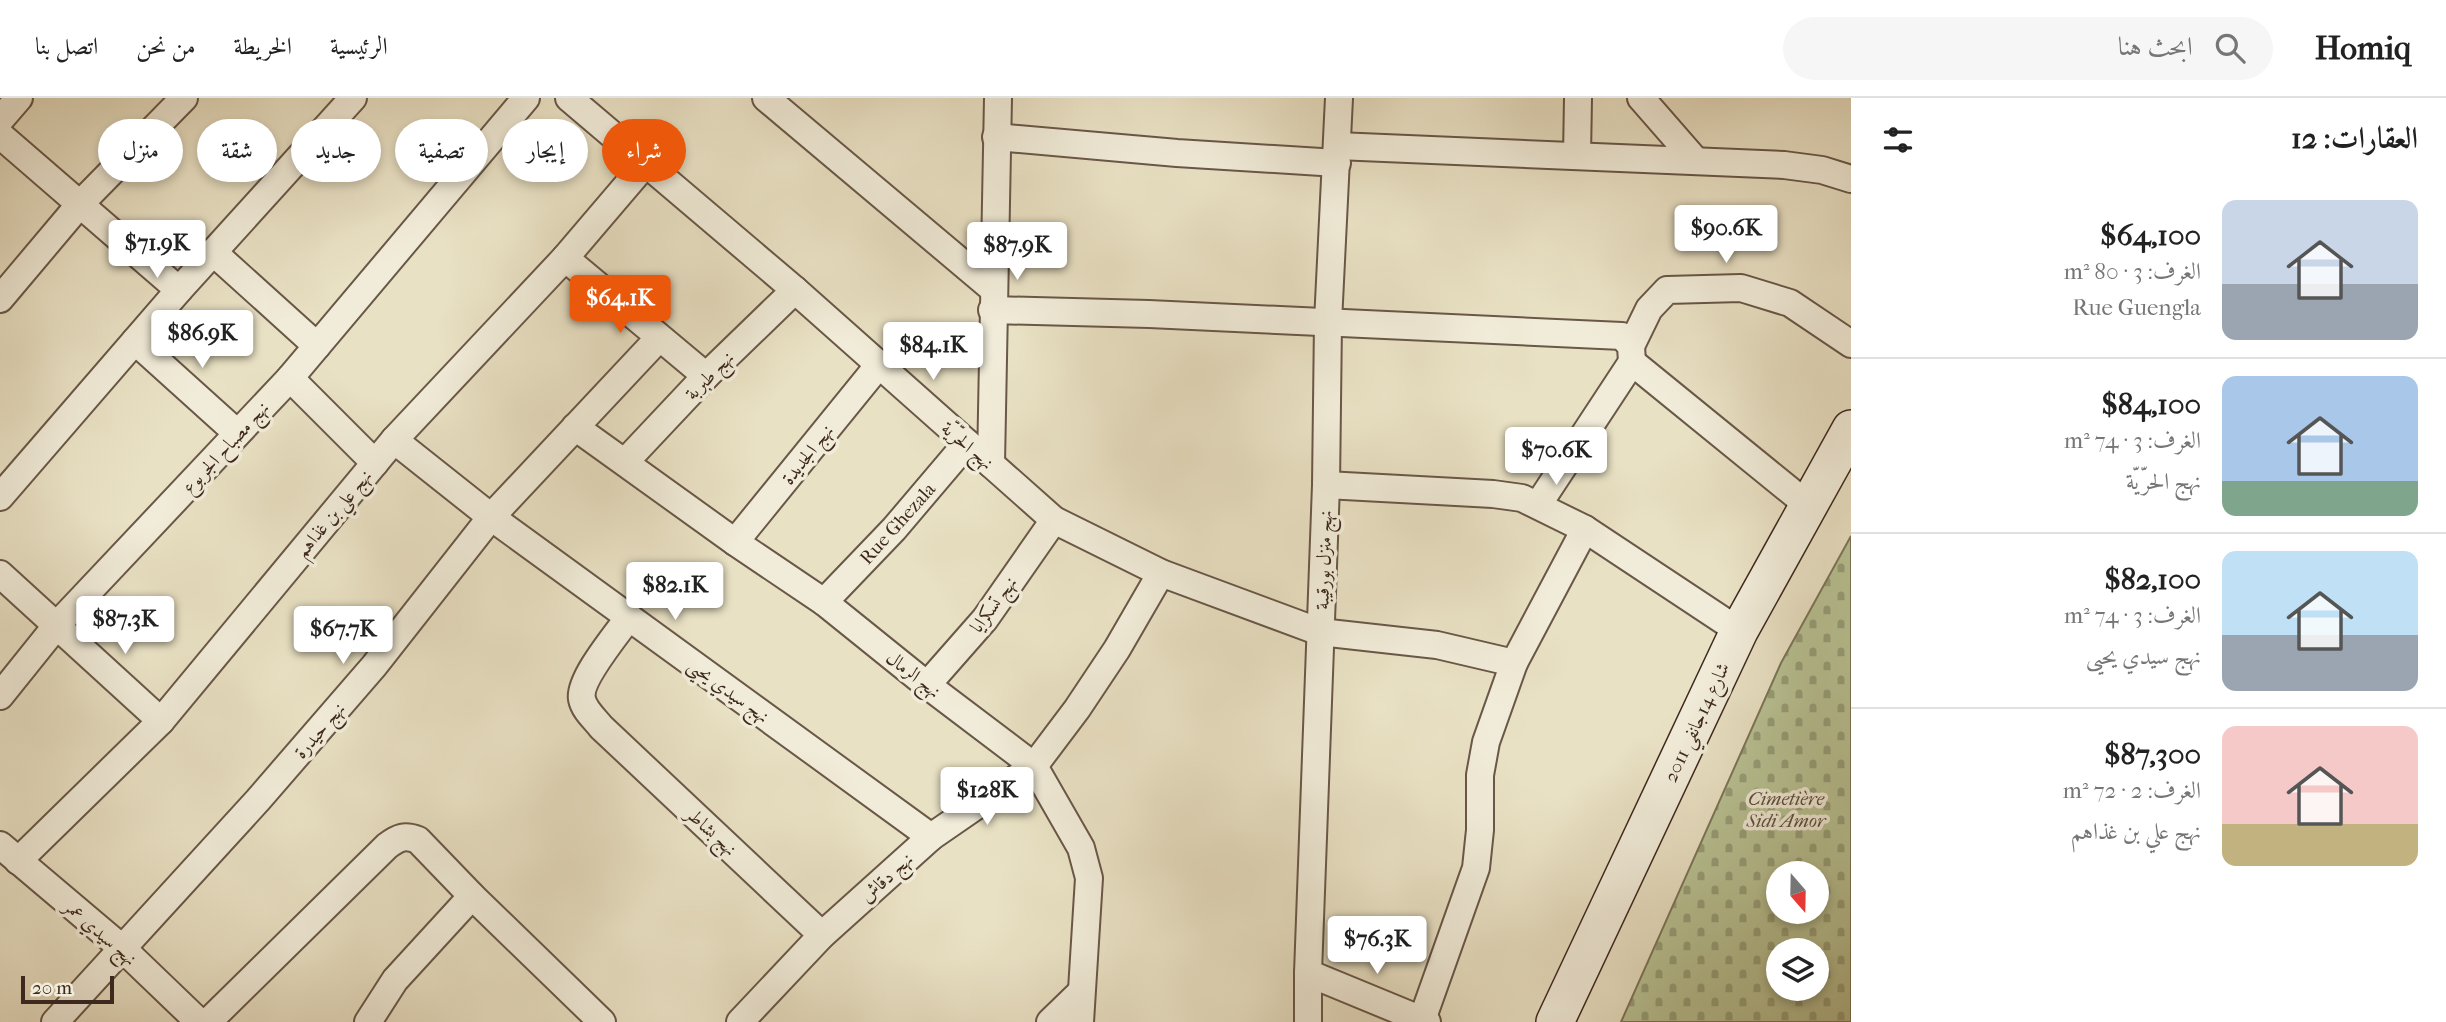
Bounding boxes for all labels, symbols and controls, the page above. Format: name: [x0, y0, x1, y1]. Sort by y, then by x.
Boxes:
search box: [1783, 17, 2273, 80]
icon: search: [2211, 29, 2249, 67]
text: Homiq: [2315, 29, 2411, 68]
text: ابحث هنا: [2118, 31, 2193, 62]
text: اتصل بنا: [35, 32, 98, 60]
text: من نحن: [136, 32, 196, 60]
text: الخريطة: [234, 32, 292, 60]
text: الرئيسية: [330, 32, 388, 60]
chip: منزل: [98, 119, 183, 182]
chip: شقة: [197, 119, 277, 182]
chip: جديد: [291, 119, 381, 182]
chip: تصفية: [395, 119, 488, 182]
chip: إيجار: [502, 119, 588, 182]
chip: شراء: [602, 119, 686, 182]
icon: filters: [1879, 121, 1917, 159]
text: العقارات: 12: [2291, 121, 2418, 156]
pin: $90.6K: [1669, 206, 1783, 265]
text: $90.6K: [1690, 214, 1762, 241]
text: $64,100: [2100, 218, 2201, 253]
pin: $71.9K: [100, 220, 214, 280]
pin: $87.9K: [960, 222, 1074, 282]
icon: home: [2278, 228, 2362, 312]
text: $71.9K: [125, 229, 189, 256]
text: $87.9K: [983, 231, 1051, 258]
text: الغرف: 3 · 80 m²: [2064, 258, 2201, 285]
pin: $64.1K: [563, 275, 677, 335]
text: $64.1K: [586, 284, 654, 311]
text: Rue Guengla: [2072, 294, 2201, 321]
pin: $86.9K: [145, 310, 259, 370]
text: $86.9K: [167, 319, 237, 346]
pin: $84.1K: [876, 322, 990, 382]
text: $84.1K: [899, 331, 967, 358]
street label: نهج طبربة: [681, 347, 743, 409]
text: $84,100: [2101, 387, 2201, 422]
street label: نهج مصباح الجربوع: [178, 397, 278, 502]
icon: home: [2278, 404, 2362, 488]
street label: نهج الحرّيّة: [933, 416, 999, 479]
street label: نهج الجديدة: [777, 420, 843, 493]
text: الغرف: 3 · 74 m²: [2064, 427, 2201, 454]
pin: $70.6K: [1499, 428, 1613, 487]
text: $70.6K: [1521, 436, 1591, 463]
street label: نهج علي بن غذاهم: [291, 465, 382, 566]
text: نهج الحرّيّة: [2126, 468, 2201, 495]
street label: Rue Ghezala: [855, 478, 940, 569]
street label: نهج منزل بورقيبة: [1311, 510, 1343, 610]
pin: $82.1K: [618, 562, 732, 622]
text: $82,100: [2104, 562, 2201, 597]
text: $82.1K: [642, 571, 708, 598]
street label: نهج تسكرايا: [966, 572, 1027, 641]
icon: home: [2278, 579, 2362, 663]
pin: $87.3K: [68, 596, 182, 656]
text: الغرف: 3 · 74 m²: [2064, 602, 2201, 629]
text: $87.3K: [92, 605, 158, 632]
pin: $67.7K: [286, 606, 400, 666]
text: $67.7K: [310, 615, 376, 642]
text: نهج سيدي يحيى: [2086, 643, 2201, 670]
street label: نهج الرمال: [878, 647, 945, 708]
street label: نهج سيدي يحيى: [680, 654, 773, 733]
street label: شارع 14جانفي 2011: [1660, 659, 1741, 789]
street label: نهج حيدرة: [289, 698, 355, 767]
text: $87,300: [2104, 737, 2201, 772]
icon: home: [2278, 754, 2362, 838]
pin: $128K: [938, 768, 1036, 827]
text: $128K: [957, 776, 1017, 803]
text: الغرف: 2 · 72 m²: [2063, 777, 2201, 804]
park label: Cimetière Sidi Amor: [1746, 788, 1827, 832]
street label: نهج بشاطر: [676, 801, 741, 865]
text: نهج علي بن غذاهم: [2071, 818, 2201, 845]
street label: نهج دقاش: [856, 848, 922, 912]
north arrow: [1766, 861, 1829, 924]
map controls: [1766, 861, 1829, 1001]
street label: نهج سيدي عمر: [54, 894, 141, 975]
pin: $76.3K: [1320, 916, 1434, 976]
text: $76.3K: [1344, 925, 1410, 952]
button: layers: [1766, 938, 1829, 1001]
scale bar: [21, 973, 114, 1005]
text: 20 m: [32, 977, 72, 999]

